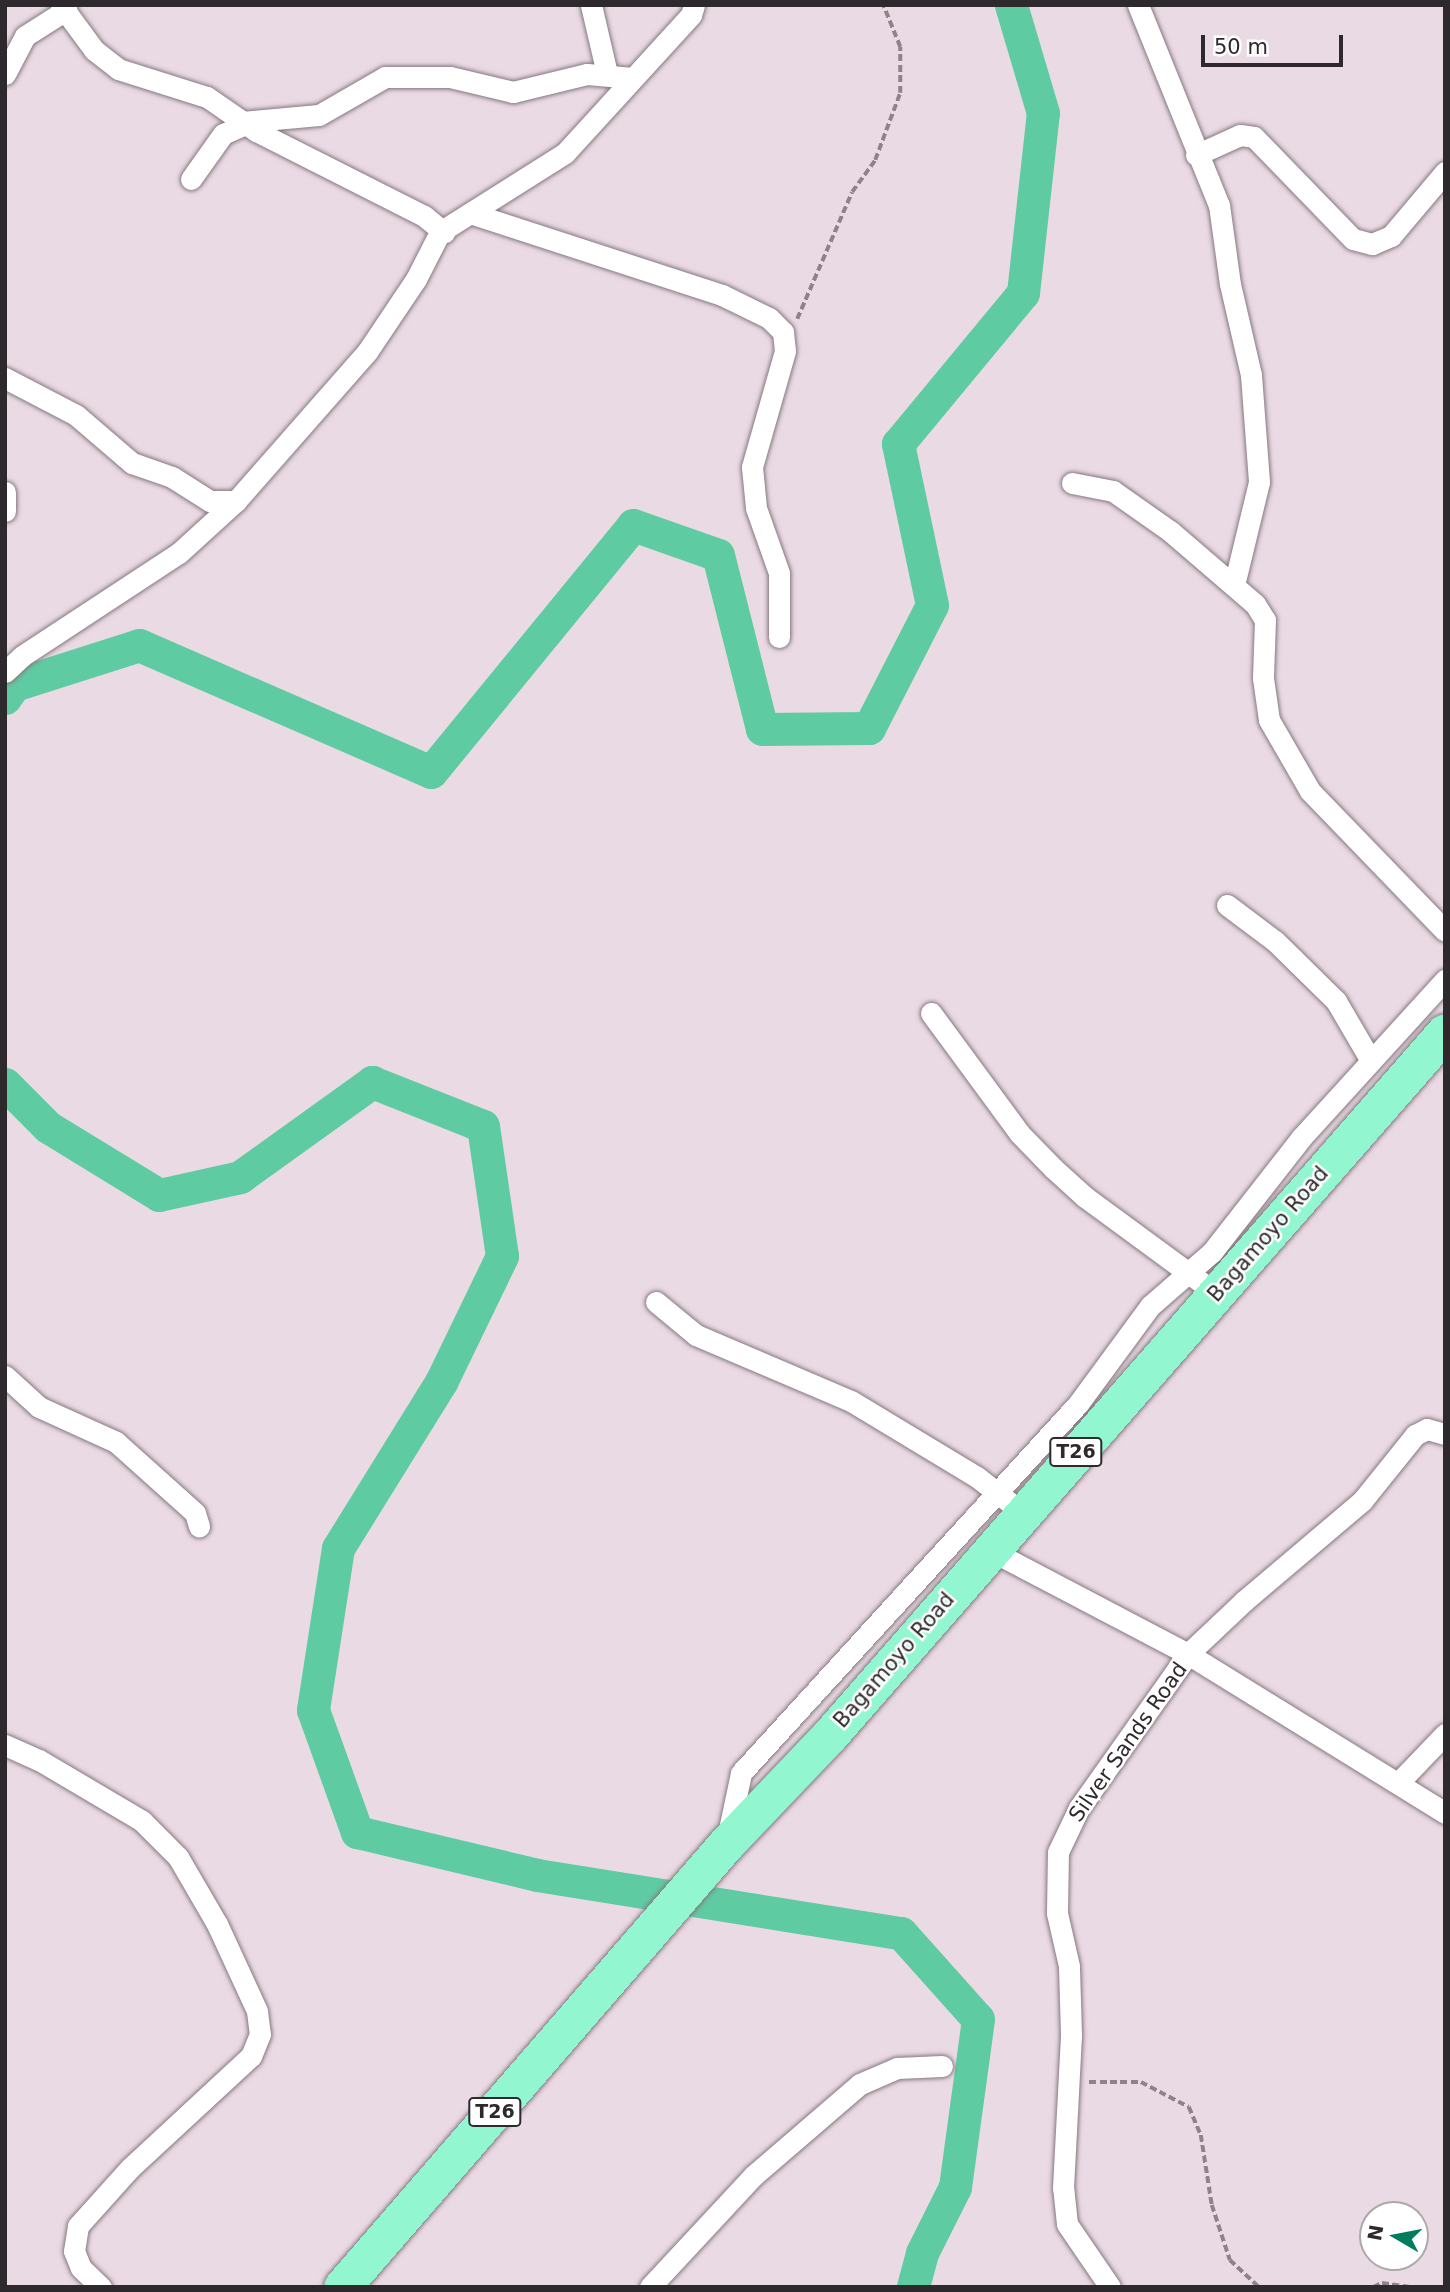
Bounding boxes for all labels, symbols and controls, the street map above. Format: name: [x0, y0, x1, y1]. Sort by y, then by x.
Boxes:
scale bar: [1205, 21, 1347, 65]
text: 50 m: [1214, 35, 1268, 59]
street label: Bagamoyo Road: [1202, 1161, 1334, 1307]
road number: T26: [1048, 1436, 1104, 1468]
street label: Bagamoyo Road: [828, 1587, 960, 1733]
street label: Silver Sands Road: [1064, 1657, 1192, 1827]
road number: T26: [467, 2096, 523, 2128]
north arrow: [1359, 2201, 1429, 2271]
text: N: [1363, 2223, 1388, 2242]

